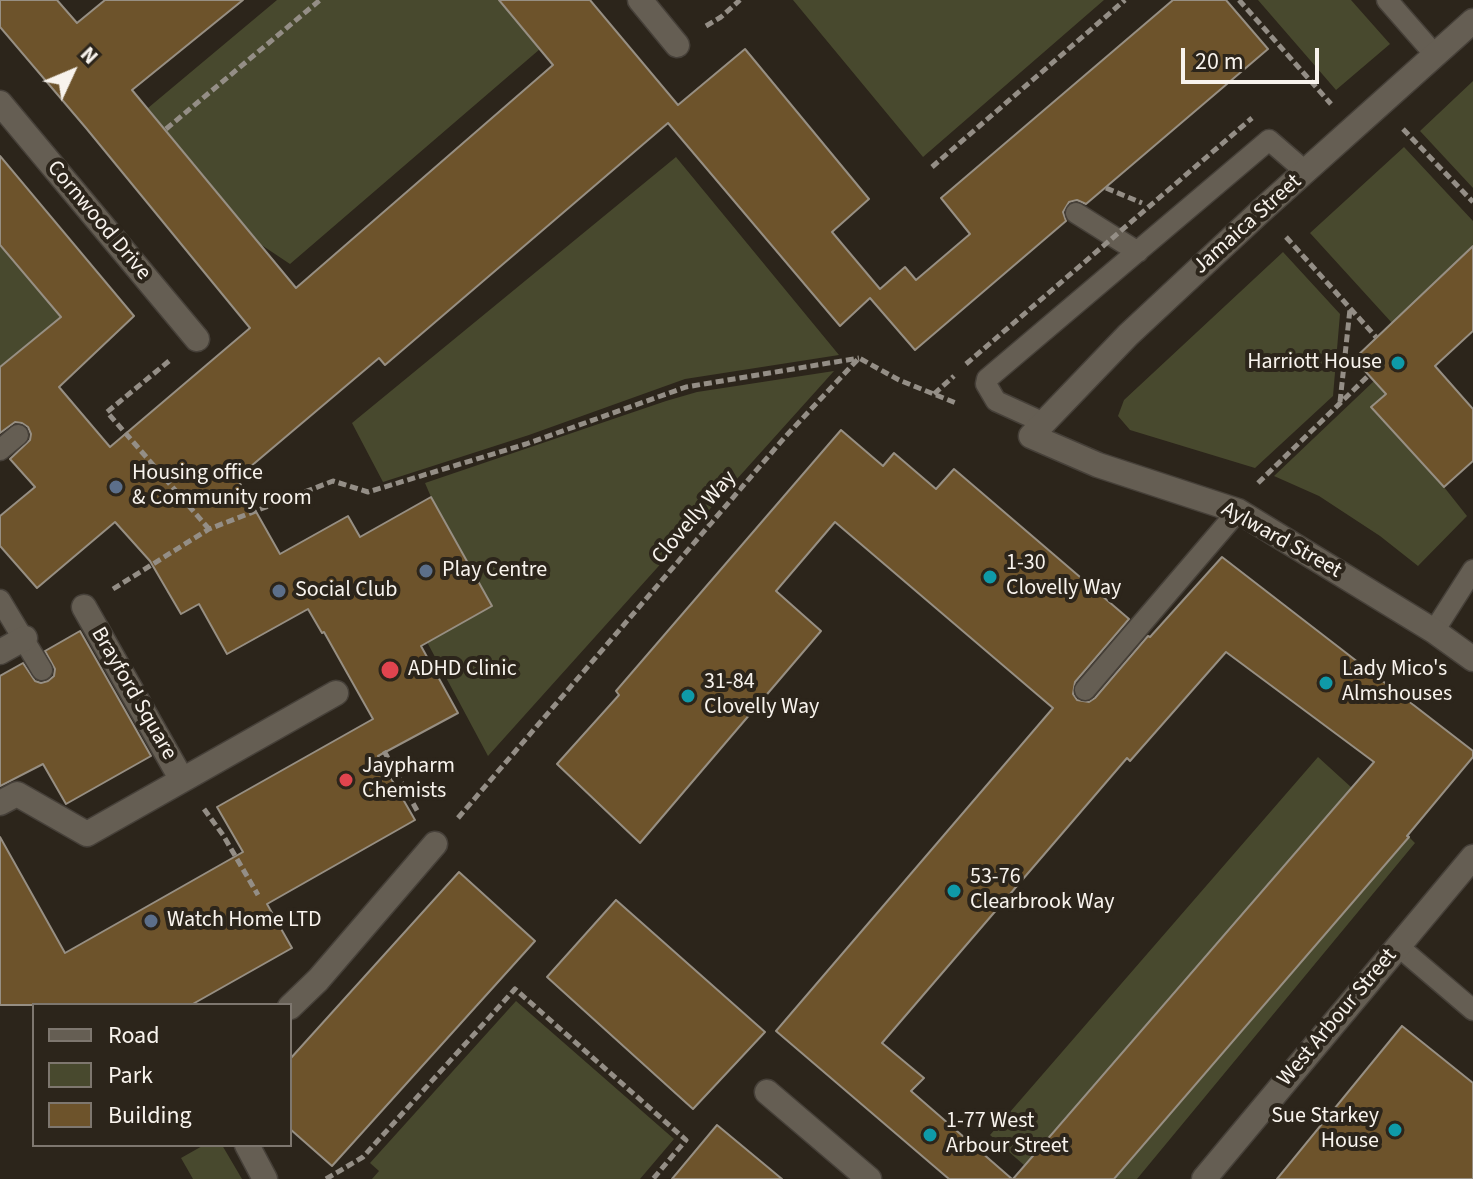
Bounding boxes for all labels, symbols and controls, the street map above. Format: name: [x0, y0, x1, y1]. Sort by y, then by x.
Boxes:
north arrow: [32, 32, 112, 112]
scale bar: [1185, 32, 1323, 82]
text: N: [73, 39, 106, 72]
text: 20 m: [1195, 44, 1244, 79]
street label: Cornwood Drive: [40, 156, 156, 286]
street label: Jamaica Street: [1188, 169, 1308, 281]
place label: Harriott House: [1247, 350, 1382, 376]
marker: Harriott House: [1389, 354, 1407, 372]
place label: Housing office & Community room: [132, 461, 312, 512]
street label: Clovelly Way: [647, 466, 743, 570]
marker: Housing office & Community room: [107, 478, 125, 496]
street label: Aylward Street: [1216, 497, 1346, 585]
place label: 1-30 Clovelly Way: [1006, 551, 1121, 602]
place label: Play Centre: [442, 558, 547, 584]
marker: Play Centre: [417, 562, 435, 580]
marker: 1-30 Clovelly Way: [981, 568, 999, 586]
place label: Social Club: [295, 578, 398, 604]
marker: Social Club: [270, 582, 288, 600]
street label: Brayford Square: [84, 623, 182, 765]
place label: ADHD Clinic: [408, 657, 517, 683]
place label: Lady Mico's Almshouses: [1342, 657, 1452, 708]
marker: ADHD Clinic: [379, 659, 401, 681]
place label: 31-84 Clovelly Way: [704, 670, 819, 722]
marker: Lady Mico's Almshouses: [1317, 674, 1335, 692]
marker: 31-84 Clovelly Way: [679, 687, 697, 705]
place label: Jaypharm Chemists: [362, 754, 455, 806]
marker: Jaypharm Chemists: [337, 771, 355, 789]
place label: 53-76 Clearbrook Way: [970, 865, 1115, 916]
marker: 53-76 Clearbrook Way: [945, 882, 963, 900]
place label: Watch Home LTD: [167, 908, 321, 934]
marker: Watch Home LTD: [142, 912, 160, 930]
street label: West Arbour Street: [1273, 944, 1403, 1092]
legend: [32, 1003, 292, 1147]
text: Road: [108, 1018, 160, 1053]
text: Park: [108, 1058, 153, 1093]
text: Building: [108, 1098, 192, 1133]
place label: Sue Starkey House: [1271, 1104, 1379, 1156]
place label: 1-77 West Arbour Street: [946, 1109, 1069, 1160]
marker: Sue Starkey House: [1386, 1121, 1404, 1139]
marker: 1-77 West Arbour Street: [921, 1126, 939, 1144]

